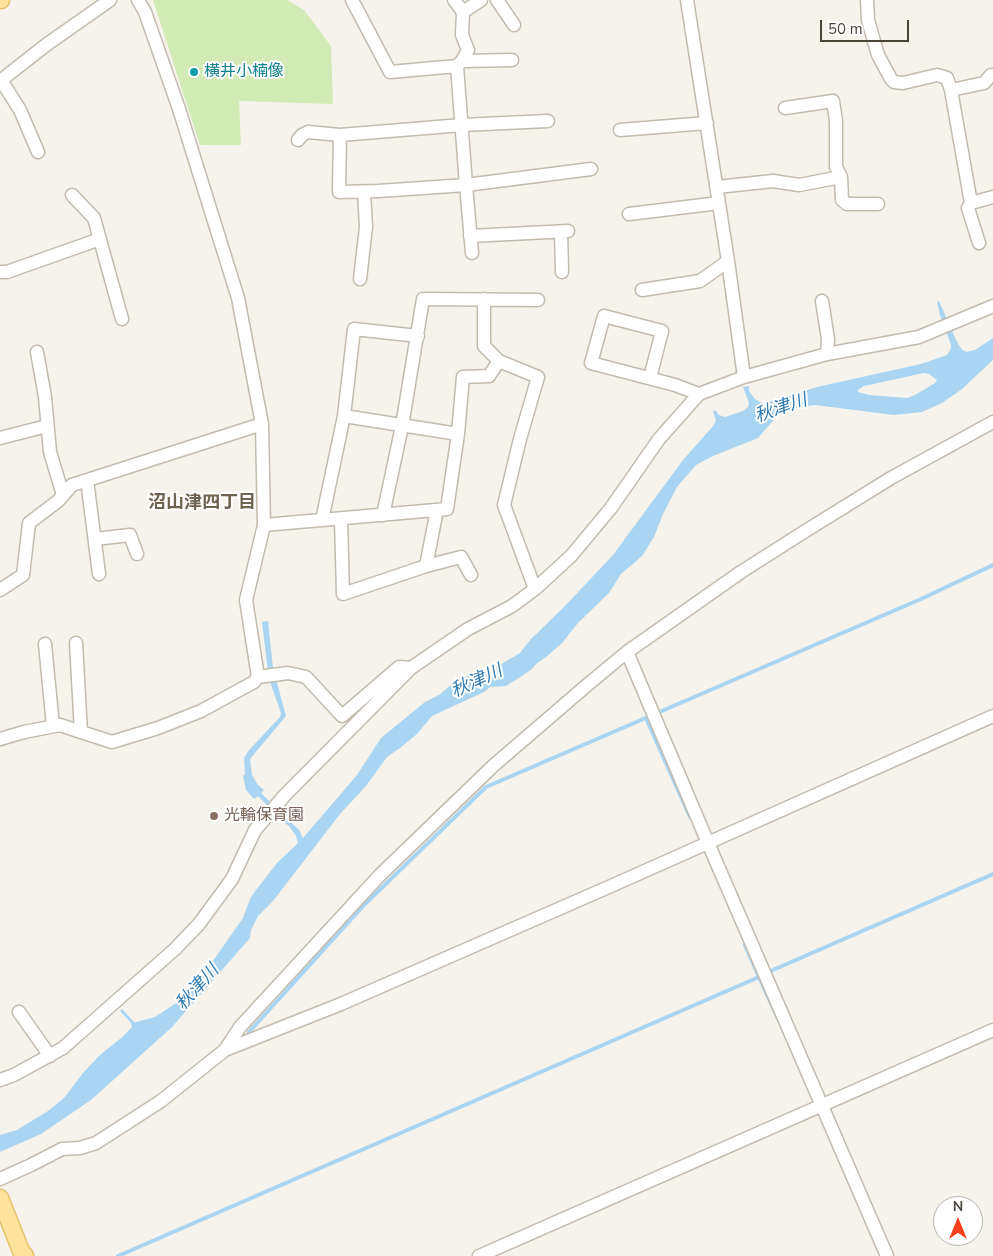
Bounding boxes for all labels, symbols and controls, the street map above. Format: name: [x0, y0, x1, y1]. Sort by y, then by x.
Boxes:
scale bar: [823, 10, 912, 42]
text: 50 m: [828, 19, 863, 39]
place label: 横井小楠像: [204, 62, 284, 82]
marker: 横井小楠像: [188, 66, 200, 78]
water label: 秋津川: [752, 390, 810, 428]
district label: 沼山津四丁目: [148, 493, 256, 515]
water label: 秋津川: [448, 661, 506, 703]
place label: 光輪保育園: [224, 806, 304, 826]
marker: 光輪保育園: [208, 810, 220, 822]
water label: 秋津川: [172, 961, 224, 1015]
north arrow: [933, 1196, 983, 1246]
text: N: [953, 1197, 963, 1216]

